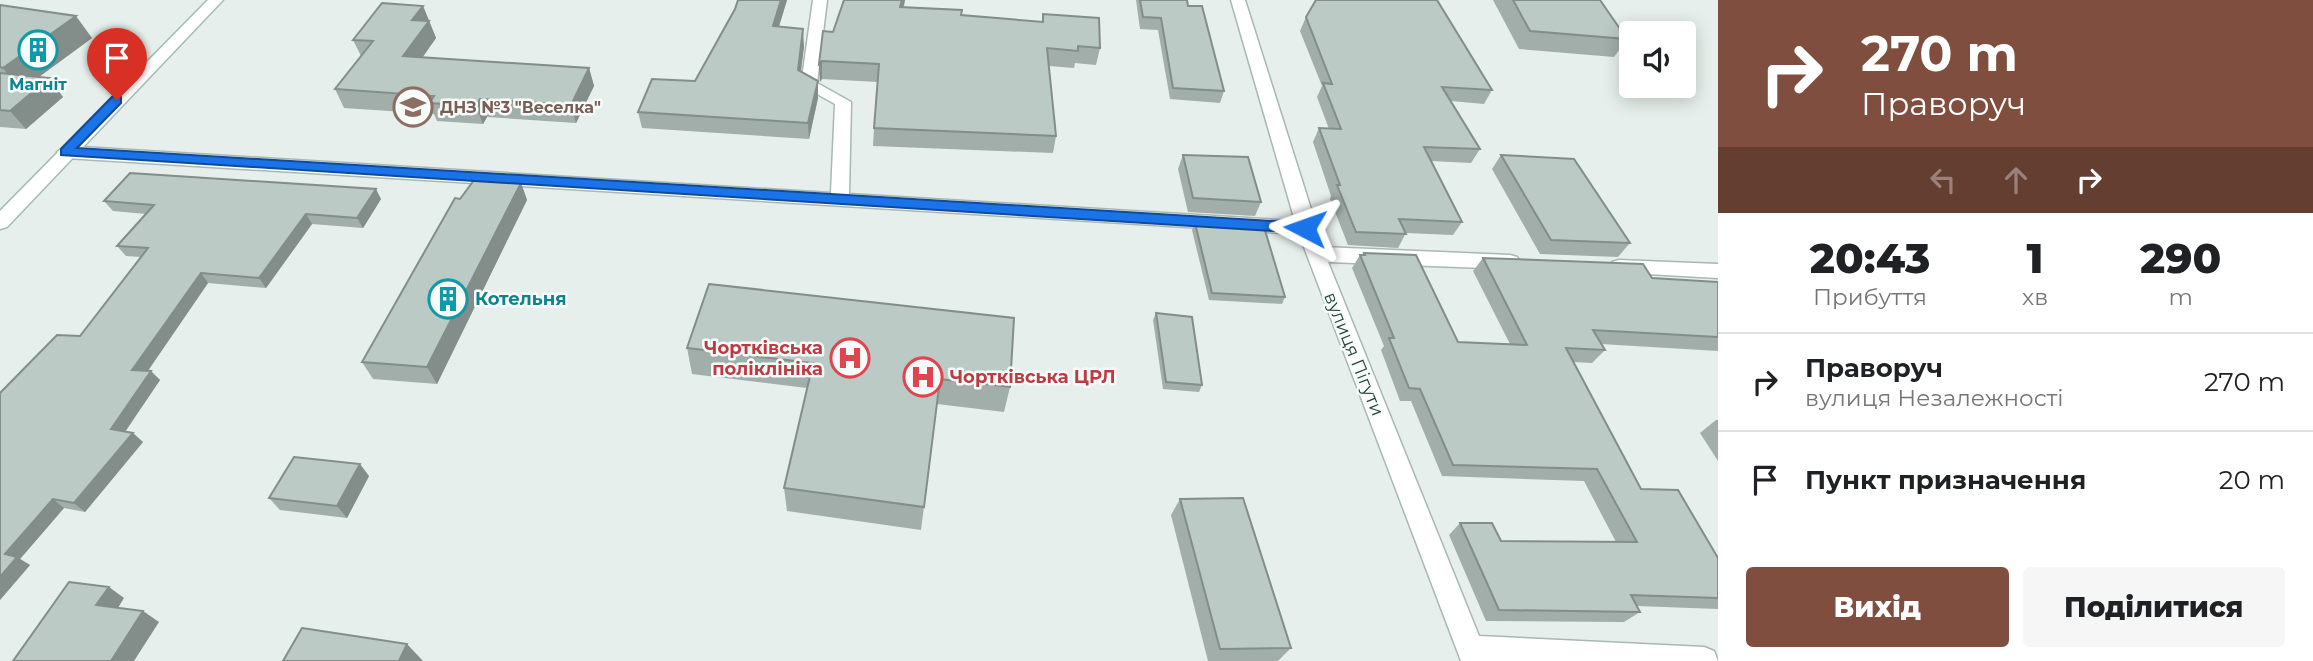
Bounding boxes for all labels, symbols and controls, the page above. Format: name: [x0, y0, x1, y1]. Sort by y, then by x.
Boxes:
map controls: [1619, 21, 1696, 98]
button: sound: [1619, 21, 1696, 98]
text: 270 m: [1861, 24, 2018, 83]
pin: [87, 28, 147, 100]
icon: right: [1746, 28, 1837, 119]
building icon: Магніт: [17, 29, 59, 71]
icon: arrive: [98, 39, 136, 77]
place label: Магніт: [9, 75, 67, 94]
text: Праворуч: [1861, 84, 2026, 123]
school or university icon: ДНЗ №3 "Веселка": [392, 86, 434, 128]
place label: ДНЗ №3 "Веселка": [440, 98, 601, 117]
icon: left: [1924, 161, 1962, 199]
icon: ahead: [1997, 161, 2035, 199]
icon: right: [2070, 161, 2108, 199]
position arrow: [1268, 191, 1342, 265]
text: 20:43: [1810, 232, 1930, 284]
text: 1: [2027, 232, 2044, 284]
text: 290: [2140, 232, 2221, 284]
building icon: Котельня: [427, 278, 469, 320]
text: Прибуття: [1813, 283, 1927, 311]
text: хв: [2022, 283, 2048, 311]
text: m: [2168, 283, 2193, 311]
place label: Котельня: [475, 288, 567, 310]
street label: вулиця Пігути: [1319, 289, 1389, 419]
place label: Чортківська поліклініка: [704, 337, 823, 380]
hospital icon: Чортківська поліклініка: [829, 337, 871, 379]
text: Праворуч: [1805, 352, 1943, 384]
hospital icon: Чортківська ЦРЛ: [902, 356, 944, 398]
icon: right: [1746, 363, 1784, 401]
place label: Чортківська ЦРЛ: [950, 366, 1116, 388]
text: 270 m: [2204, 366, 2285, 398]
text: вулиця Незалежності: [1805, 384, 2064, 412]
icon: arrive: [1746, 461, 1784, 499]
text: Пункт призначення: [1805, 464, 2086, 496]
text: 20 m: [2219, 464, 2285, 496]
button: Вихід: [1746, 567, 2009, 647]
button: Поділитися: [2023, 567, 2285, 647]

